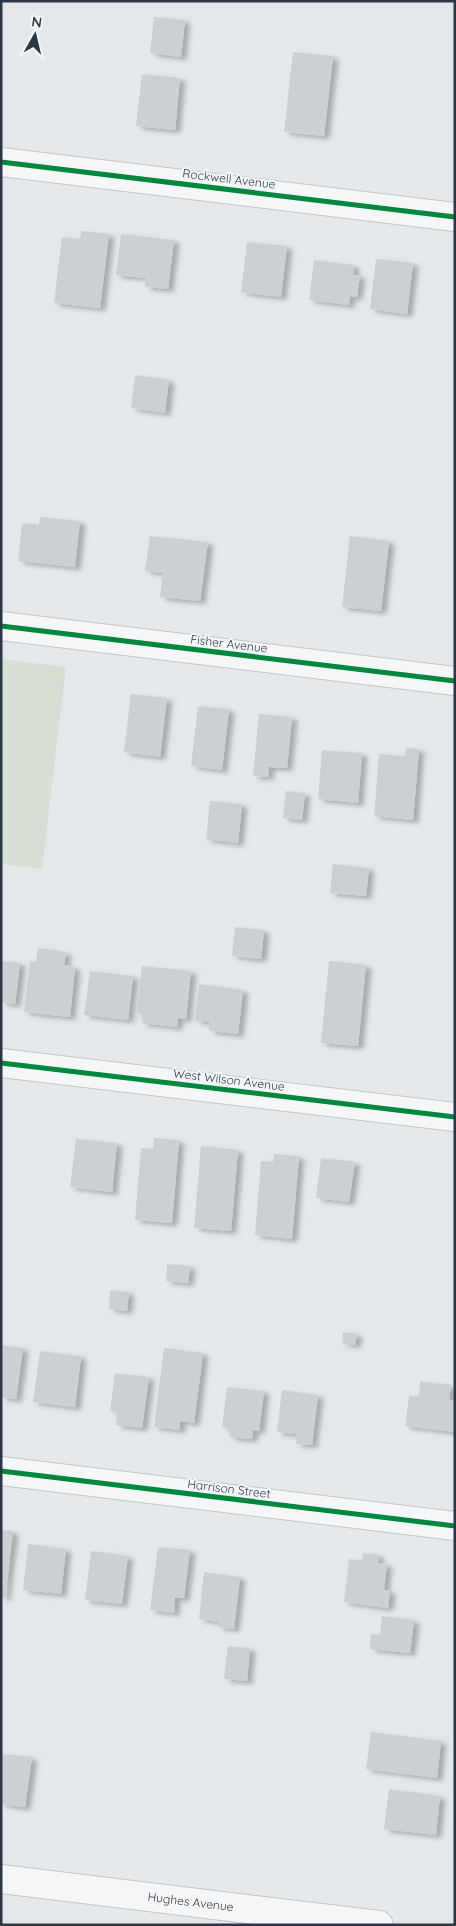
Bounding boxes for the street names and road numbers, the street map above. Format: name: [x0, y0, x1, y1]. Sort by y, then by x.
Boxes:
street label: Rockwell Avenue: [182, 165, 277, 192]
street label: Fisher Avenue: [190, 631, 269, 656]
street label: West Wilson Avenue: [172, 1065, 286, 1094]
street label: Harrison Street: [187, 1476, 271, 1501]
street label: Hughes Avenue: [147, 1889, 235, 1914]

